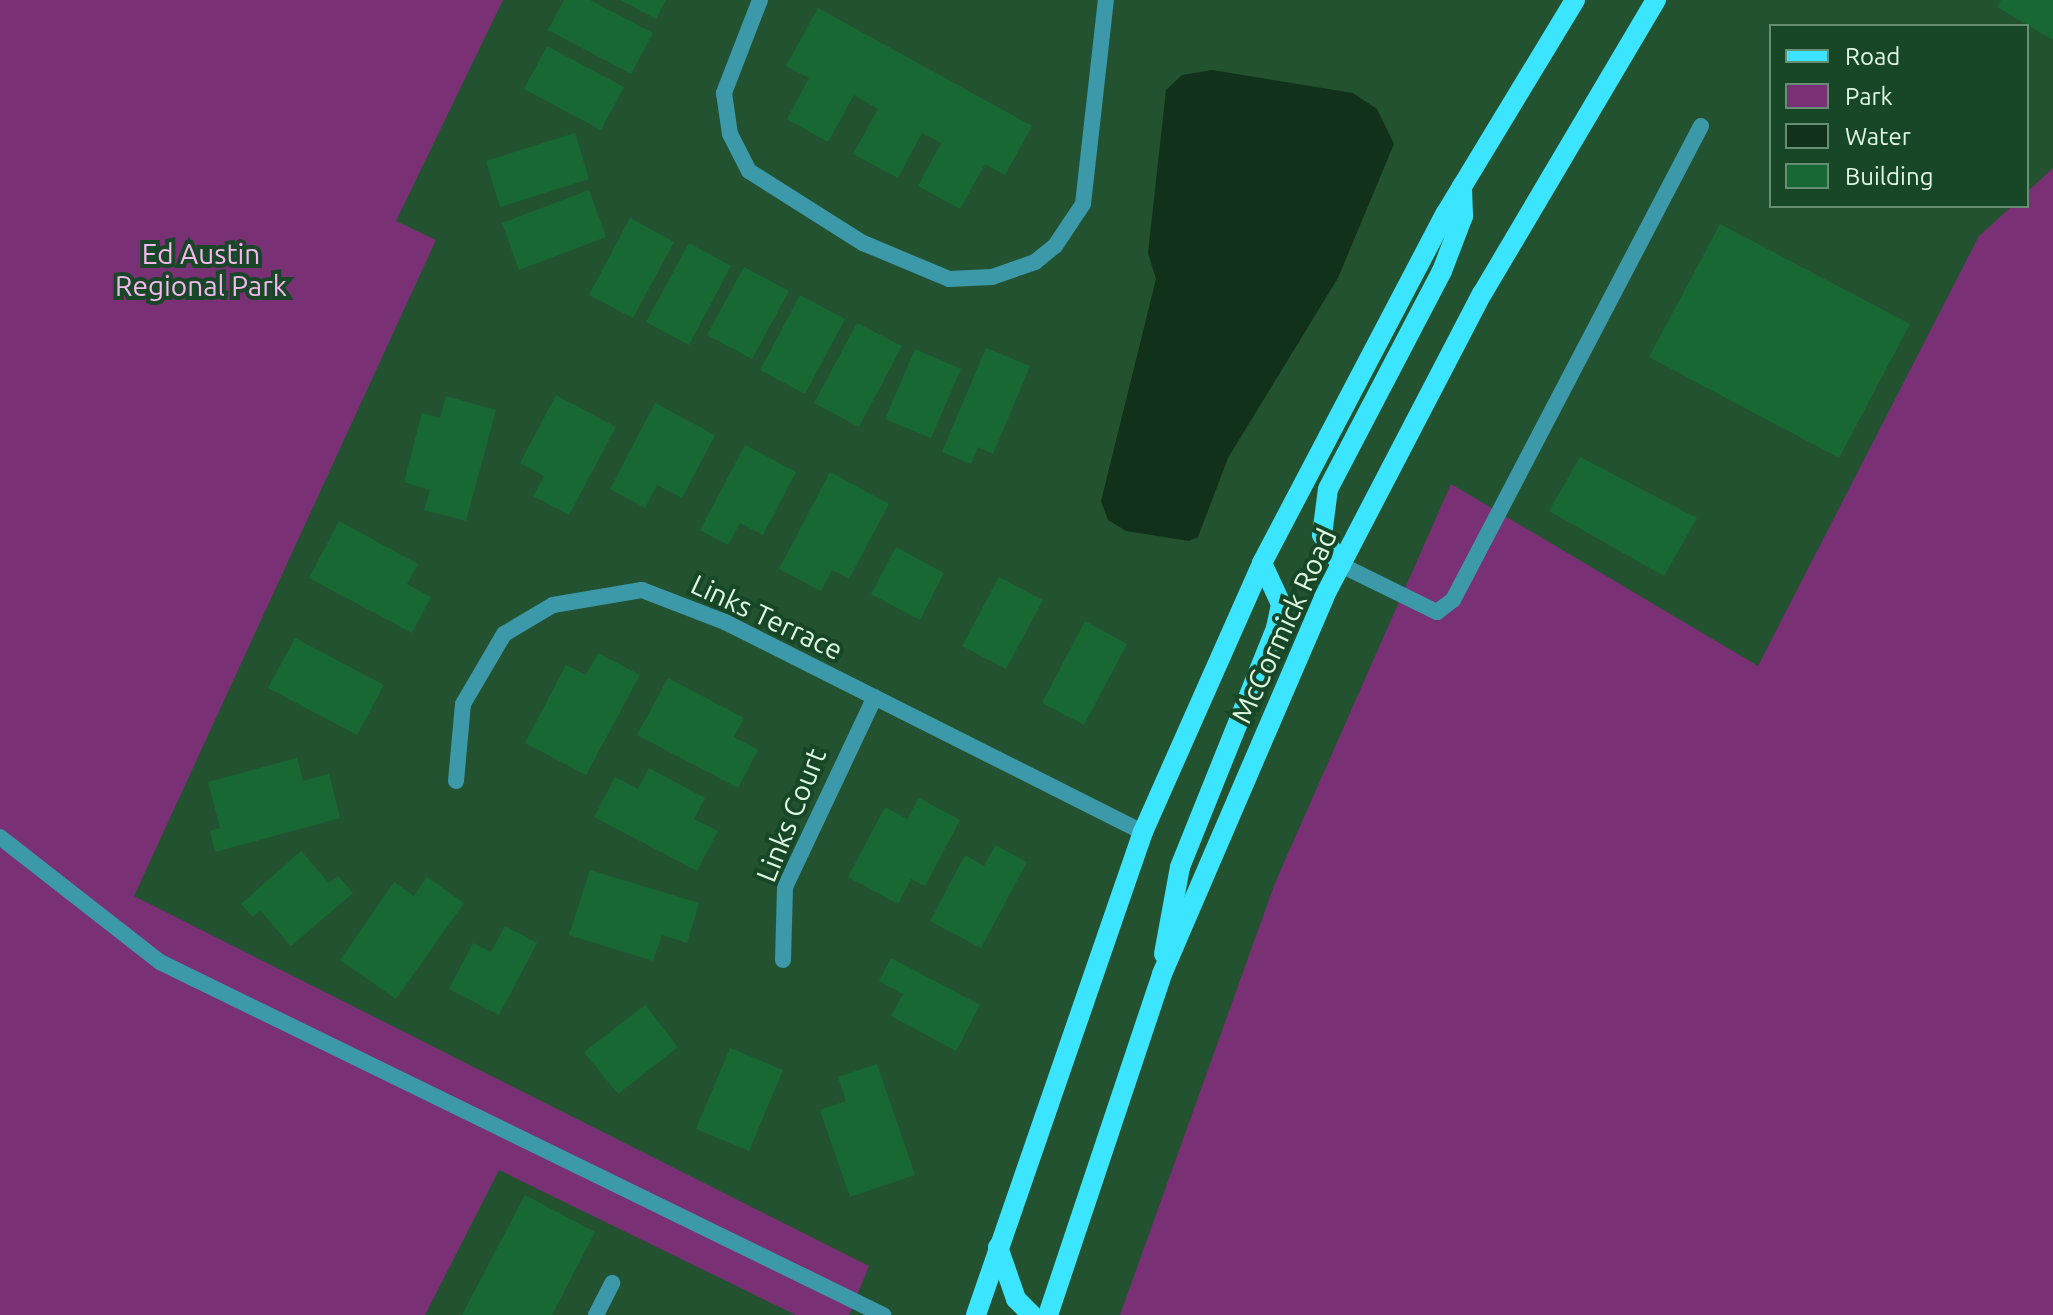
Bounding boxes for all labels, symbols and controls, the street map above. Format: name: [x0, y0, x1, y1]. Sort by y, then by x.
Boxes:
legend: [1769, 24, 2029, 208]
text: Road: [1845, 43, 1900, 70]
text: Park: [1845, 83, 1893, 110]
text: Water: [1845, 123, 1911, 150]
text: Building: [1845, 163, 1933, 190]
park label: Ed Austin Regional Park: [115, 237, 287, 303]
street label: McCormick Road: [1224, 523, 1344, 729]
street label: Links Terrace: [686, 567, 848, 667]
street label: Links Court: [749, 743, 833, 887]

